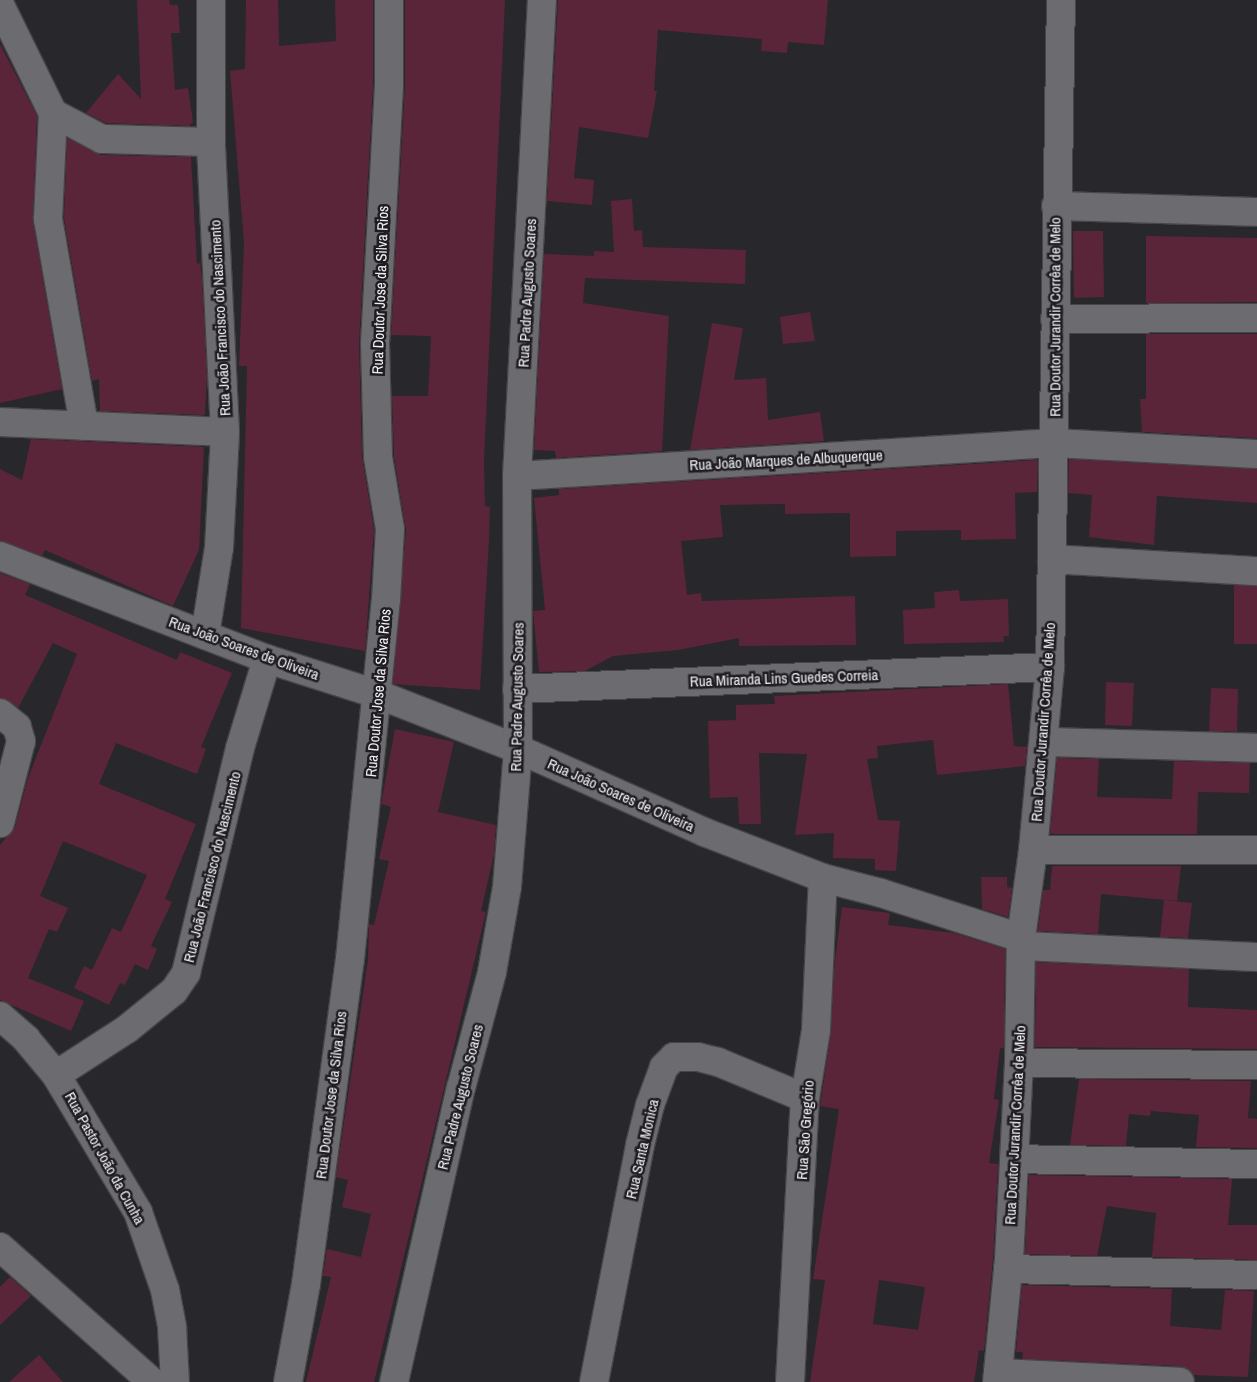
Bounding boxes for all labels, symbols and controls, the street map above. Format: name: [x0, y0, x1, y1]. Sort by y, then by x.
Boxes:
street label: Rua Doutor Jose da Silva Rios: [368, 205, 392, 375]
street label: Rua Doutor Jurandir Corrêa de Melo: [1046, 217, 1064, 417]
street label: Rua Padre Augusto Soares: [514, 218, 540, 368]
street label: Rua João Francisco do Nascimento: [206, 220, 234, 416]
street label: Rua João Marques de Albuquerque: [689, 446, 883, 474]
street label: Rua Doutor Jose da Silva Rios: [362, 608, 394, 778]
street label: Rua João Soares de Oliveira: [166, 612, 322, 684]
street label: Rua Padre Augusto Soares: [507, 622, 527, 772]
street label: Rua Doutor Jurandir Corrêa de Melo: [1027, 622, 1059, 822]
street label: Rua Miranda Lins Guedes Correia: [689, 666, 879, 690]
street label: Rua João Soares de Oliveira: [545, 755, 697, 835]
street label: Rua João Francisco do Nascimento: [180, 770, 244, 964]
street label: Rua Doutor Jose da Silva Rios: [312, 1010, 350, 1180]
street label: Rua Padre Augusto Soares: [433, 1022, 487, 1172]
street label: Rua Doutor Jurandir Corrêa de Melo: [1001, 1025, 1029, 1225]
street label: Rua São Gregório: [793, 1080, 817, 1180]
street label: Rua Pastor João da Cunha: [61, 1089, 149, 1227]
street label: Rua Santa Monica: [622, 1097, 662, 1201]

